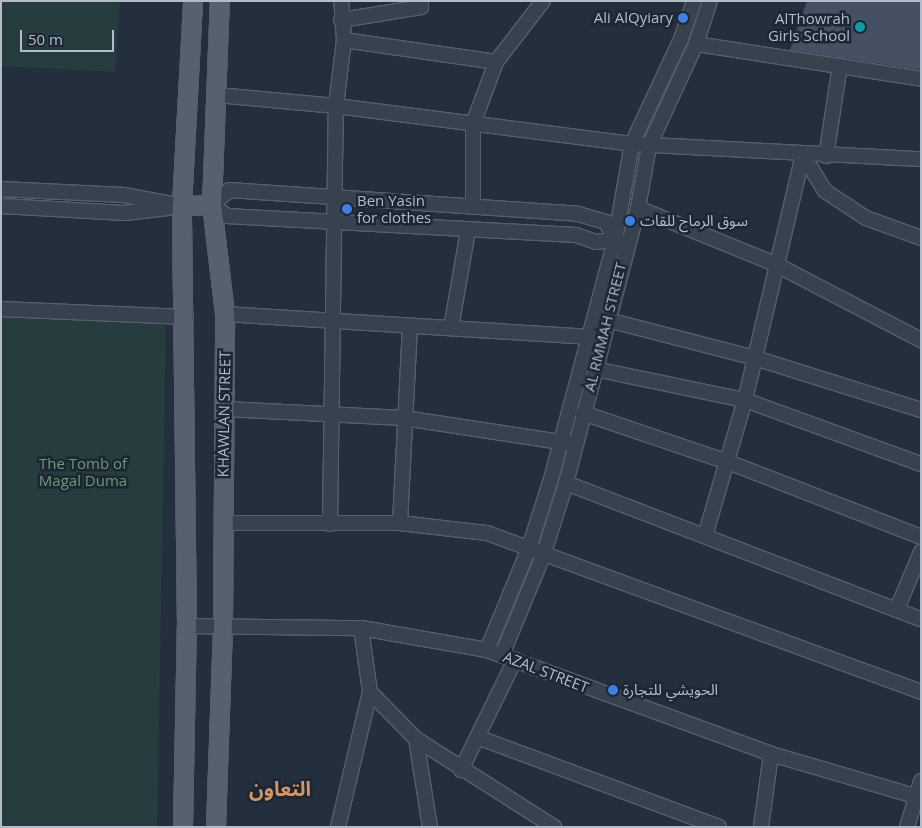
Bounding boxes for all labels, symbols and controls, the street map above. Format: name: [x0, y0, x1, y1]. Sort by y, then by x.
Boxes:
place label: Ali AlQyiary: [594, 9, 673, 27]
place label: AlThowrah Girls School: [768, 9, 850, 44]
marker: Ali AlQyiary: [677, 12, 689, 24]
scale bar: [22, 20, 116, 52]
marker: AlThowrah Girls School: [854, 21, 866, 33]
text: 50 m: [28, 29, 63, 49]
place label: Ben Yasin for clothes: [357, 191, 431, 226]
marker: Ben Yasin for clothes: [341, 203, 353, 215]
place label: سوق الرماح للقات: [640, 212, 748, 230]
marker: سوق الرماح للقات: [624, 215, 636, 227]
street label: AL RMMAH STREET: [580, 261, 630, 393]
street label: KHAWLAN STREET: [214, 350, 234, 478]
park label: The Tomb of Magal Duma: [39, 454, 127, 489]
street label: AZAL STREET: [501, 647, 591, 697]
place label: الحويشي للتجارة: [623, 681, 718, 699]
marker: الحويشي للتجارة: [607, 684, 619, 696]
district label: التعاون: [249, 776, 311, 800]

